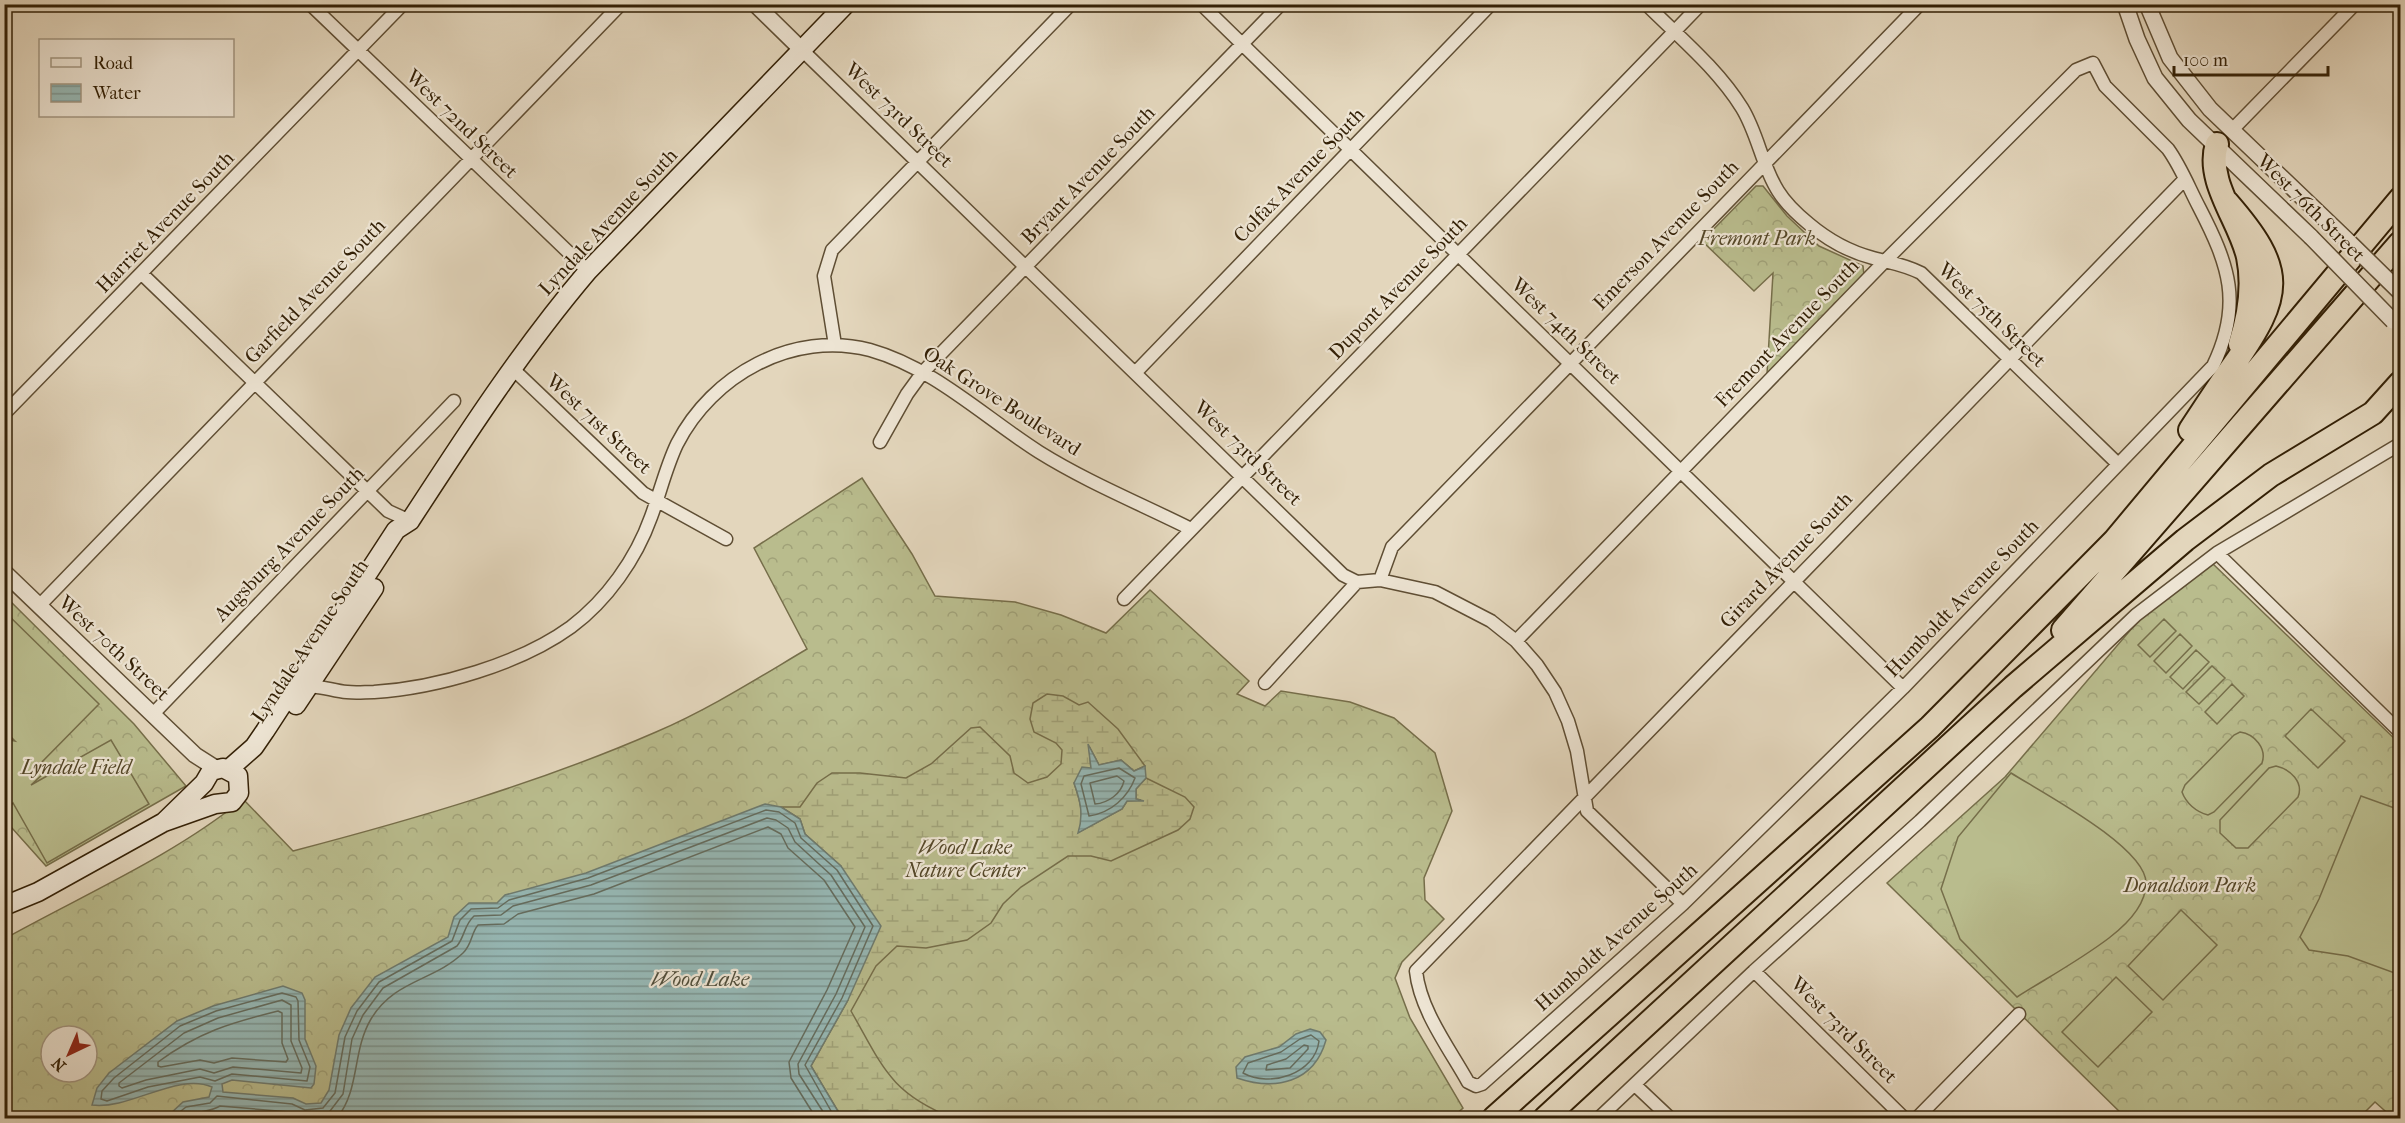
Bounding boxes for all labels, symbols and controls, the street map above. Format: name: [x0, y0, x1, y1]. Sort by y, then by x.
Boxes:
legend: [39, 39, 234, 117]
scale bar: [2174, 39, 2328, 77]
text: 100 m: [2183, 50, 2228, 71]
text: Road: [93, 53, 133, 74]
street label: West 73rd Street: [840, 57, 958, 172]
street label: West 72nd Street: [401, 64, 523, 183]
text: Water: [92, 83, 141, 104]
street label: Bryant Avenue South: [1016, 101, 1160, 249]
street label: Colfax Avenue South: [1229, 102, 1370, 247]
street label: Lyndale Avenue South: [534, 143, 682, 300]
street label: Harriet Avenue South: [91, 146, 239, 298]
street label: West 76th Street: [2252, 149, 2370, 267]
street label: Emerson Avenue South: [1589, 155, 1744, 315]
street label: Dupont Avenue South: [1324, 211, 1472, 364]
street label: Garfield Avenue South: [240, 213, 391, 368]
park label: Fremont Park: [1697, 227, 1816, 250]
street label: Fremont Avenue South: [1710, 254, 1864, 412]
street label: West 75th Street: [1933, 257, 2051, 372]
street label: West 74th Street: [1506, 272, 1626, 389]
street label: Oak Grove Boulevard: [919, 341, 1086, 461]
street label: West 71st Street: [541, 369, 656, 479]
street label: West 73rd Street: [1189, 395, 1307, 510]
street label: Augsburg Avenue South: [208, 461, 369, 627]
street label: Girard Avenue South: [1715, 487, 1857, 633]
street label: Humboldt Avenue South: [1881, 514, 2044, 682]
street label: Lyndale Avenue South: [247, 554, 374, 727]
street label: West 70th Street: [53, 590, 174, 705]
park label: Lyndale Field: [19, 756, 134, 779]
park label: Wood Lake Nature Center: [904, 836, 1027, 882]
street label: Humboldt Avenue South: [1530, 858, 1702, 1016]
park label: Donaldson Park: [2122, 874, 2256, 897]
water label: Wood Lake: [651, 967, 750, 991]
street label: West 73rd Street: [1785, 971, 1902, 1088]
north arrow: [39, 1024, 99, 1084]
text: N: [47, 1053, 70, 1075]

